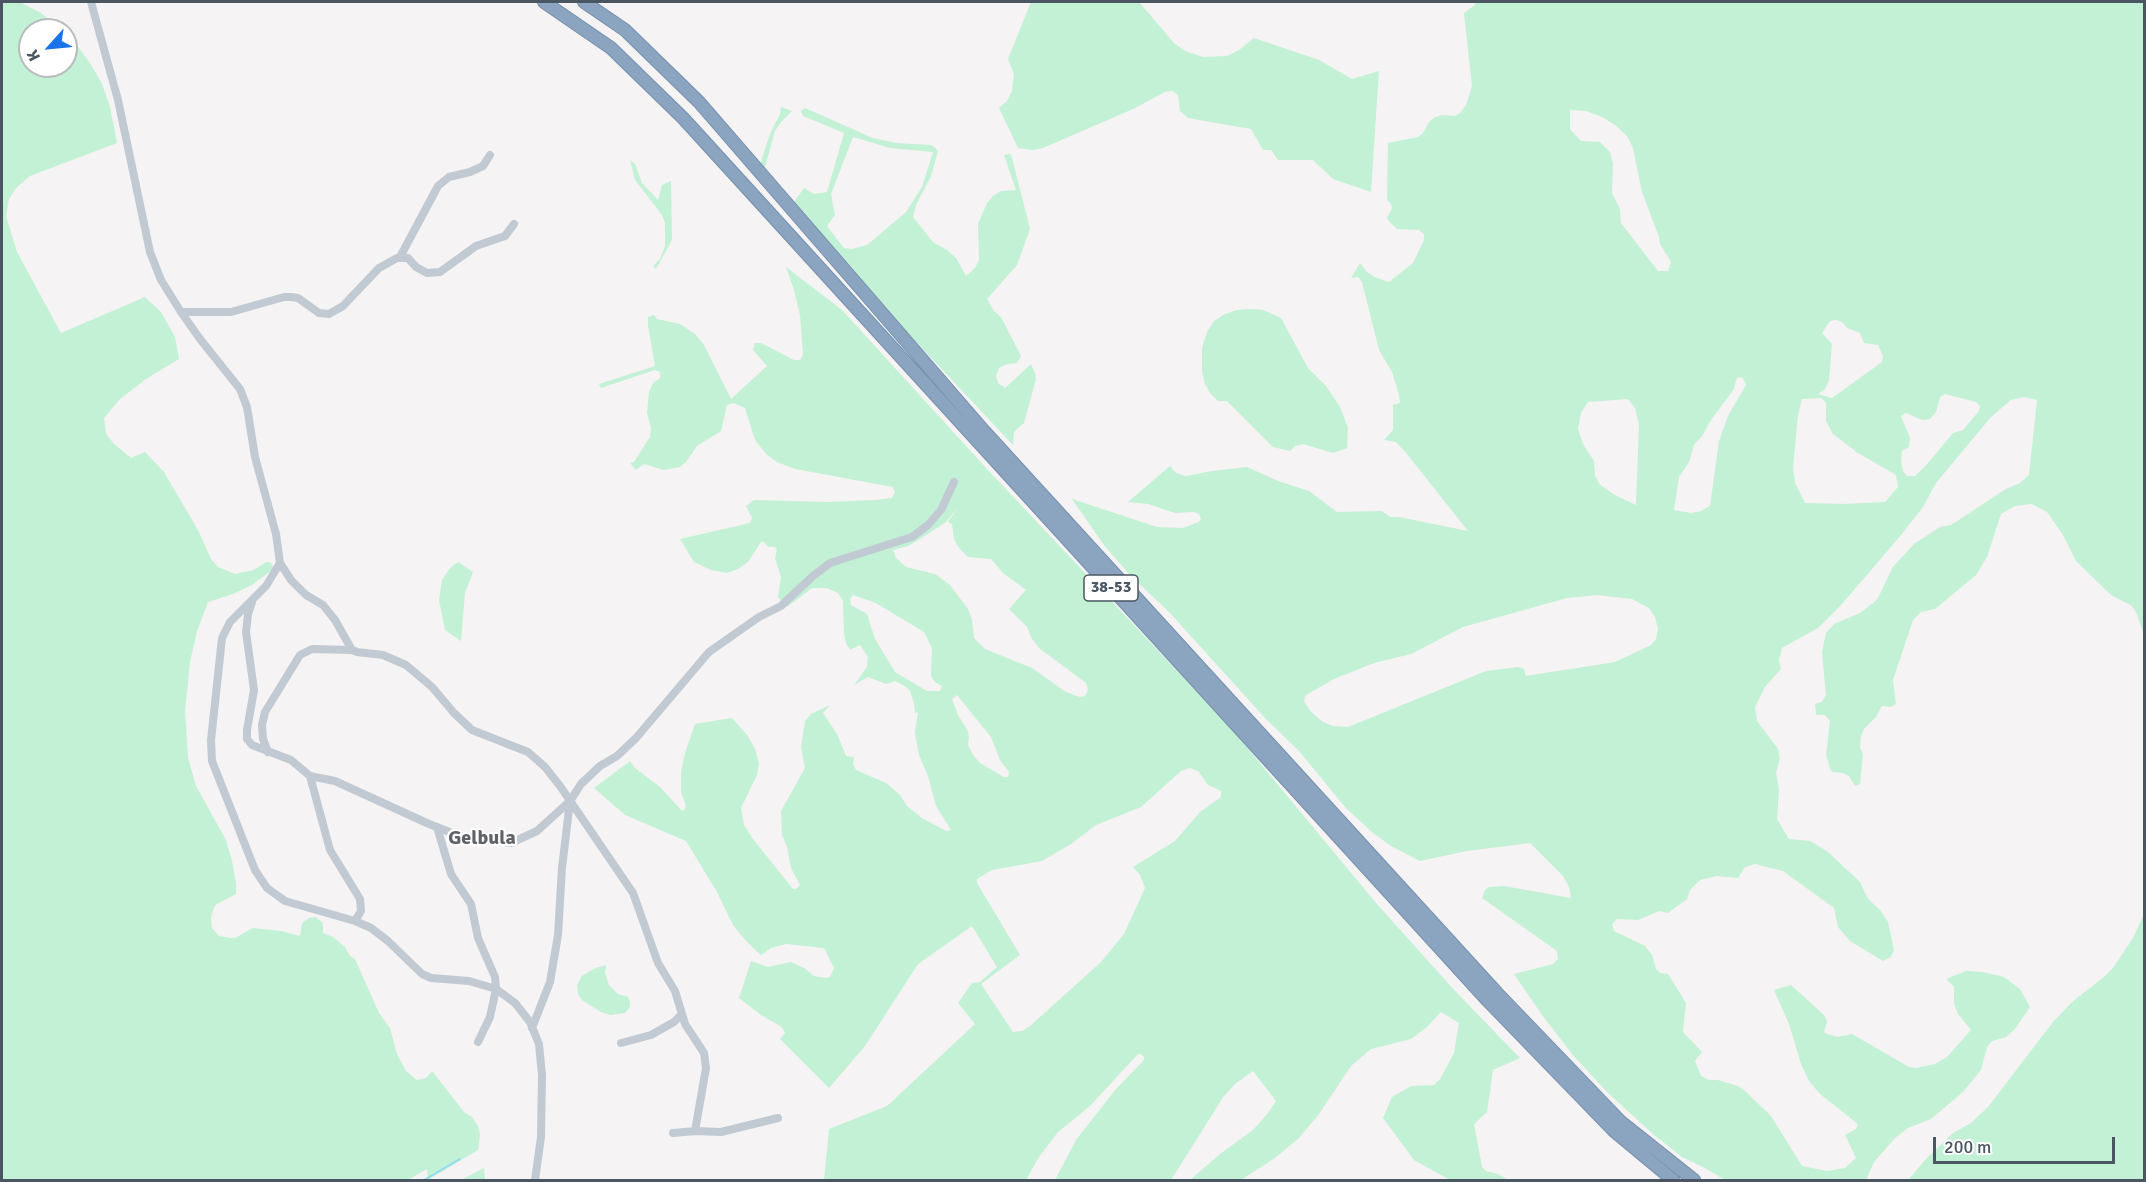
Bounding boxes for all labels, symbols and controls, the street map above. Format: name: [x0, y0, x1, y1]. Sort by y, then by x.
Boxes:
north arrow: [18, 18, 78, 78]
text: K: [23, 46, 45, 64]
road number: 38-53: [1084, 575, 1138, 601]
district label: Gelbula: [448, 827, 516, 851]
scale bar: [1936, 1125, 2118, 1163]
text: 200 m: [1944, 1136, 1991, 1158]

